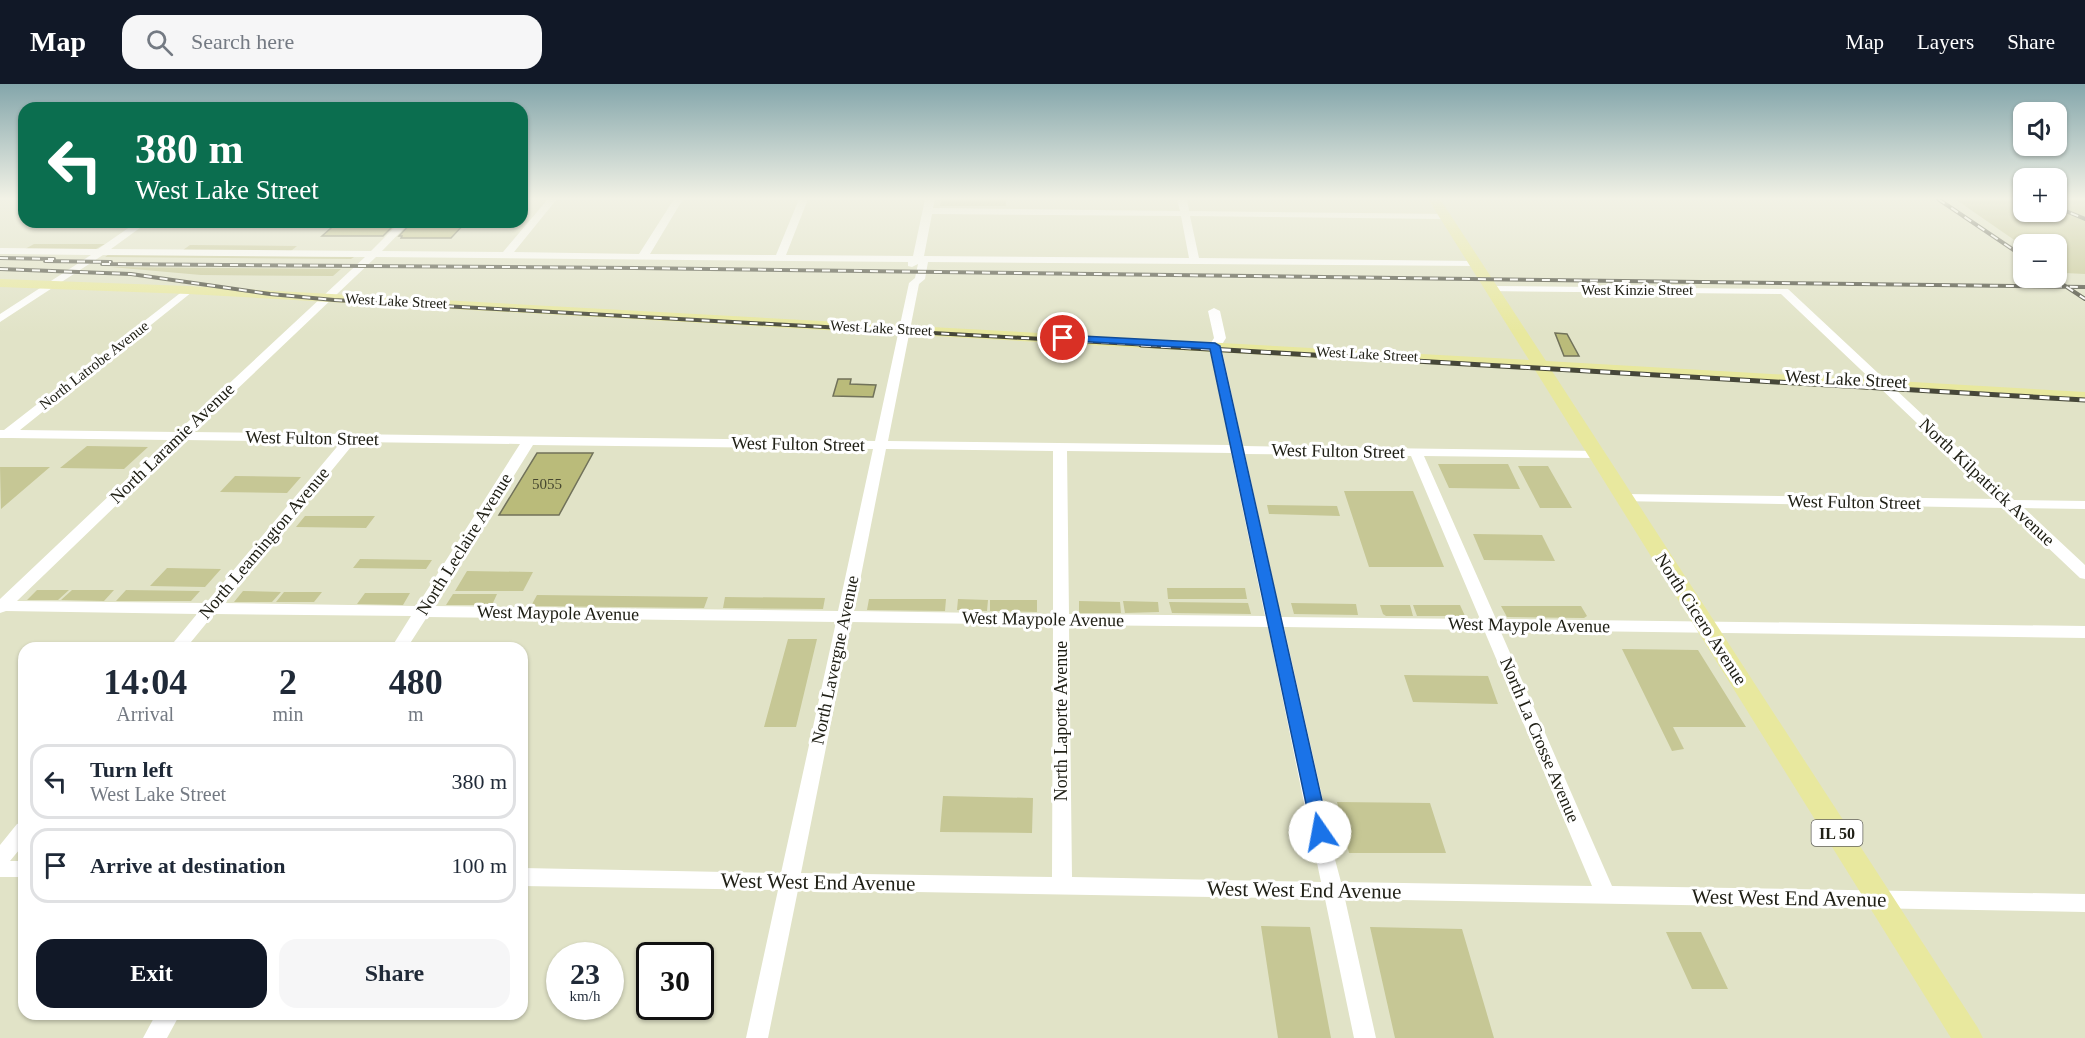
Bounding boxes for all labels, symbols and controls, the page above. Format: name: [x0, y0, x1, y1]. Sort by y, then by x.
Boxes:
search box: [122, 15, 542, 69]
text: Map: [30, 26, 86, 57]
icon: search: [143, 26, 176, 59]
text: Search here: [191, 29, 294, 54]
text: Map: [1846, 30, 1884, 54]
text: Layers: [1917, 30, 1974, 54]
text: Share: [2007, 30, 2055, 54]
map controls: [2013, 102, 2067, 288]
button: sound: [2013, 102, 2067, 156]
icon: left: [36, 126, 114, 204]
text: 380 m: [135, 126, 244, 172]
button: +: [2013, 168, 2067, 222]
text: West Lake Street: [135, 175, 319, 205]
button: −: [2013, 234, 2067, 288]
street label: West Kinzie Street: [1581, 282, 1694, 298]
street label: West Lake Street: [345, 290, 448, 312]
pin: [1037, 312, 1088, 363]
street label: North Latrobe Avenue: [36, 317, 152, 413]
street label: West Lake Street: [830, 317, 933, 339]
icon: arrive: [1046, 321, 1079, 354]
street label: West Lake Street: [1316, 343, 1419, 365]
street label: West Lake Street: [1784, 366, 1908, 392]
street label: North Laramie Avenue: [106, 379, 238, 507]
street label: North Kilpatrick Avenue: [1915, 414, 2059, 550]
street label: West Fulton Street: [245, 427, 379, 449]
street label: West Fulton Street: [731, 433, 865, 455]
street label: West Fulton Street: [1271, 440, 1405, 462]
street label: North Leamington Avenue: [195, 463, 333, 623]
street label: North Leclaire Avenue: [412, 469, 516, 619]
house number: 5055: [532, 476, 562, 492]
street label: West Fulton Street: [1787, 491, 1921, 513]
street label: North Cicero Avenue: [1651, 550, 1751, 688]
street label: North Lavergne Avenue: [807, 574, 863, 746]
street label: West Maypole Avenue: [477, 602, 639, 624]
street label: West Maypole Avenue: [962, 608, 1124, 630]
street label: West Maypole Avenue: [1448, 614, 1610, 636]
street label: North Laporte Avenue: [1051, 641, 1071, 801]
street label: North La Crosse Avenue: [1496, 655, 1584, 825]
text: 14:04: [103, 662, 187, 702]
text: 2: [279, 662, 297, 702]
text: 480: [389, 662, 443, 702]
text: Arrival: [116, 703, 174, 725]
text: min: [272, 703, 304, 725]
text: m: [408, 703, 424, 725]
text: Turn left: [90, 757, 173, 782]
icon: left: [39, 765, 72, 798]
text: 380 m: [451, 769, 507, 794]
text: West Lake Street: [90, 783, 226, 805]
position arrow: [1288, 800, 1352, 864]
road number: IL 50: [1812, 820, 1862, 846]
icon: arrive: [39, 849, 72, 882]
text: Arrive at destination: [90, 853, 286, 878]
text: 100 m: [451, 853, 507, 878]
street label: West West End Avenue: [720, 868, 916, 896]
street label: West West End Avenue: [1206, 876, 1402, 904]
street label: West West End Avenue: [1691, 884, 1887, 912]
button: Exit: [36, 939, 267, 1008]
button: Share: [279, 939, 510, 1008]
speed limit sign: 30: [636, 942, 714, 1020]
text: 23: [570, 957, 600, 990]
text: km/h: [570, 988, 600, 1004]

